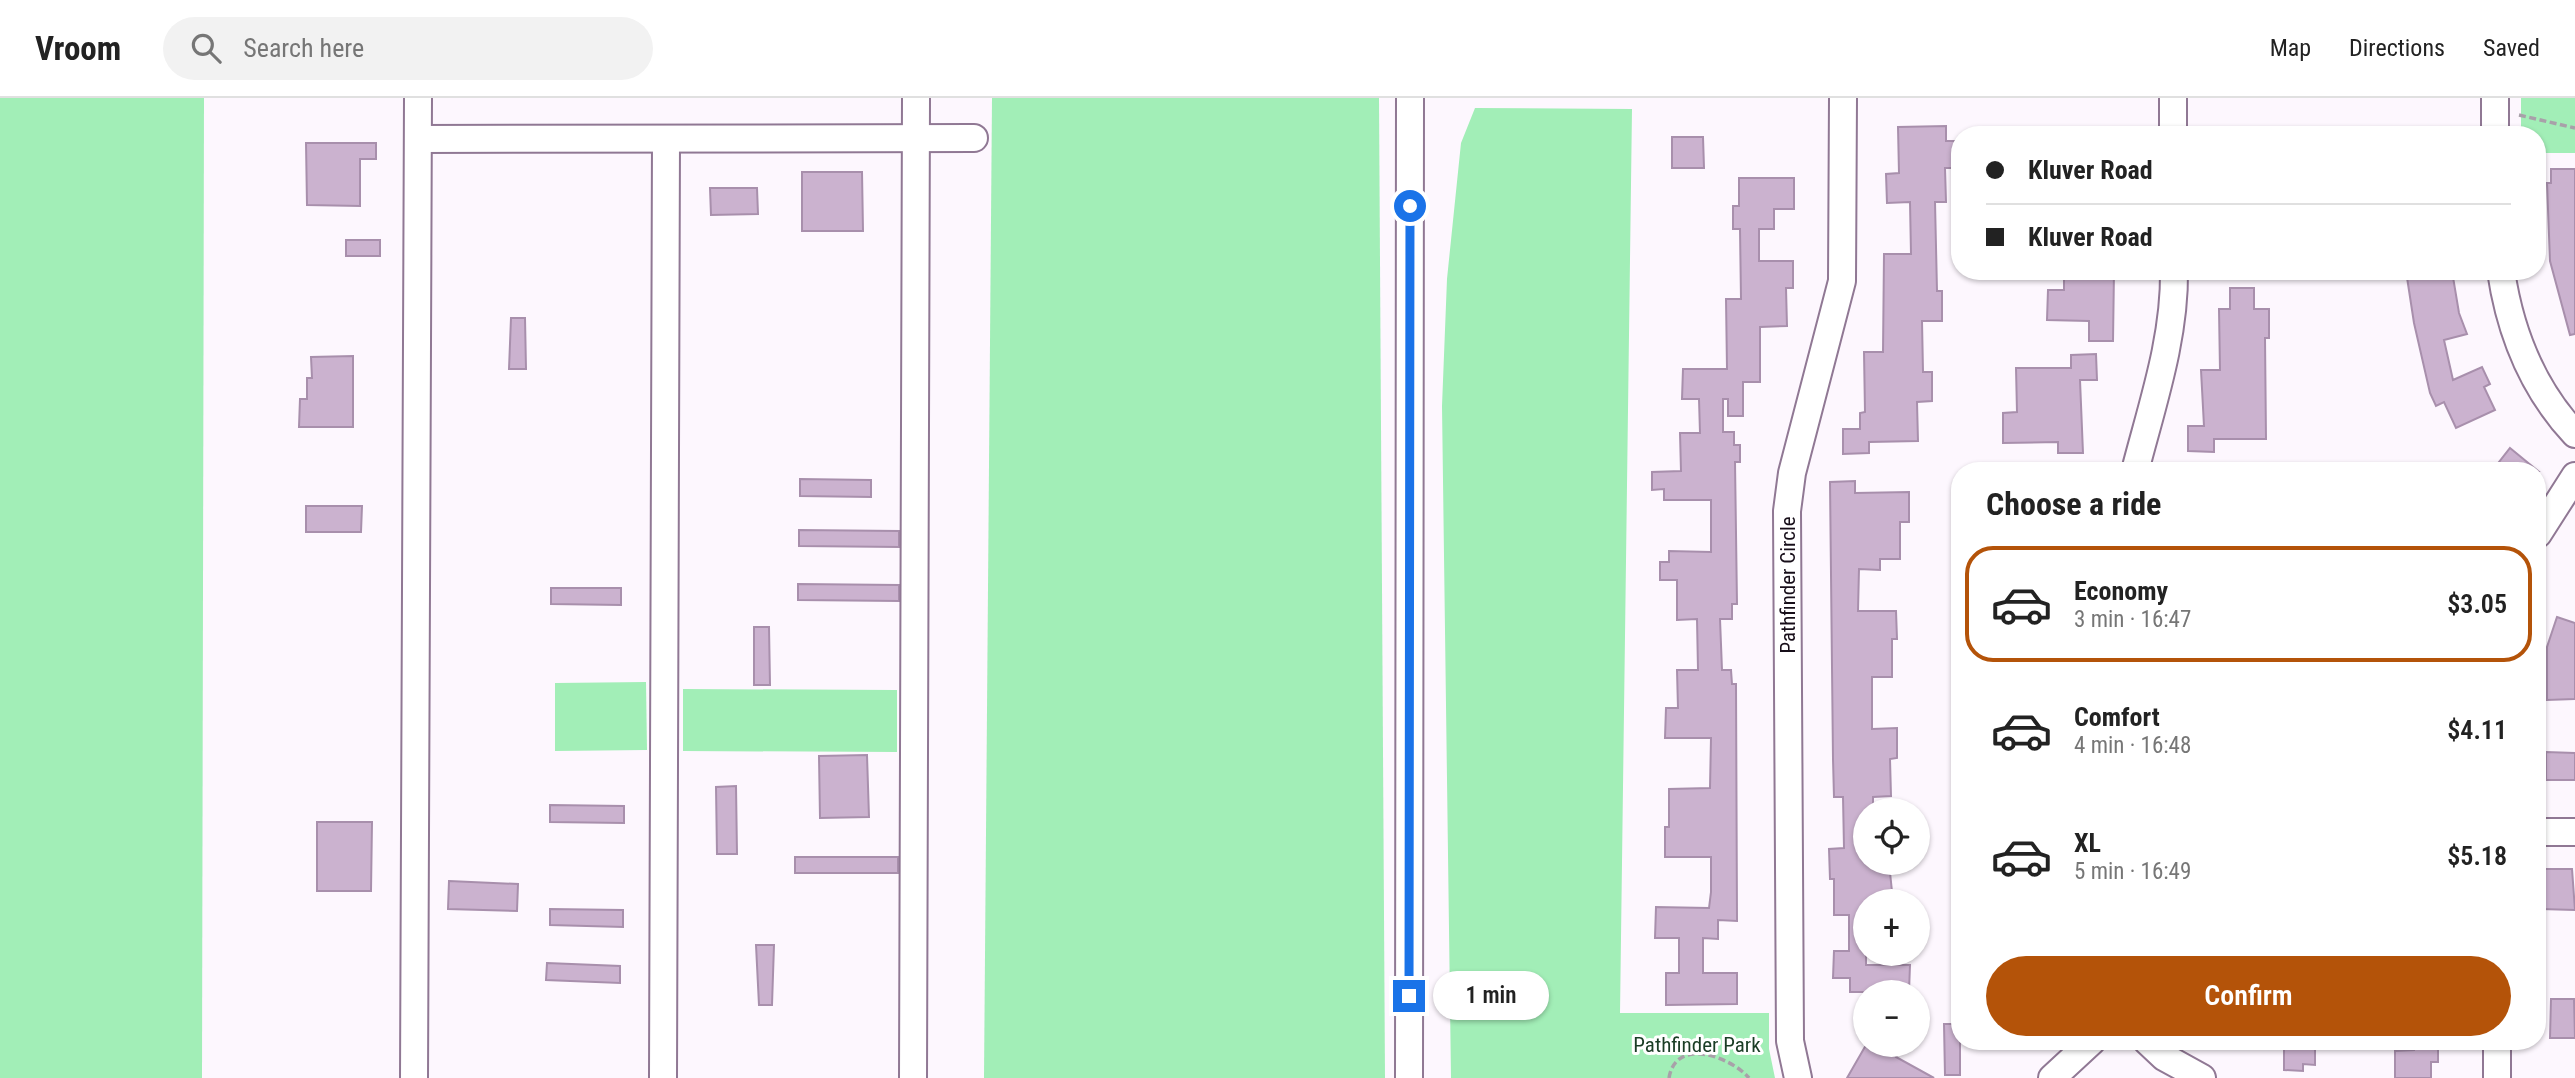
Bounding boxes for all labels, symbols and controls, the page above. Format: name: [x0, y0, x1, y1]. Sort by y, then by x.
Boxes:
search box: [163, 17, 653, 80]
text: Vroom: [35, 29, 121, 68]
icon: search: [187, 29, 225, 67]
text: Search here: [243, 33, 364, 63]
text: Map: [2270, 34, 2311, 62]
text: Directions: [2349, 34, 2445, 62]
text: Saved: [2483, 34, 2540, 62]
text: Kluver Road: [2028, 155, 2153, 185]
route start: [1394, 190, 1426, 222]
text: Kluver Road: [2028, 222, 2153, 252]
text: Choose a ride: [1986, 485, 2161, 523]
street label: Pathfinder Circle: [1776, 516, 1800, 654]
icon: car: [1990, 573, 2053, 636]
text: Economy: [2074, 576, 2168, 606]
text: $3.05: [2447, 589, 2507, 619]
text: 3 min · 16:47: [2074, 606, 2191, 633]
icon: car: [1990, 699, 2053, 762]
text: Comfort: [2074, 702, 2160, 732]
text: $4.11: [2447, 715, 2507, 745]
text: 4 min · 16:48: [2074, 732, 2191, 759]
map controls: [1853, 798, 1930, 1057]
button: locate: [1853, 798, 1930, 875]
icon: car: [1990, 825, 2053, 888]
text: XL: [2074, 828, 2101, 858]
text: $5.18: [2447, 841, 2507, 871]
text: 5 min · 16:49: [2074, 858, 2191, 885]
button: +: [1853, 889, 1930, 966]
button: Confirm: [1986, 956, 2511, 1036]
callout: 1 min: [1434, 972, 1549, 1020]
route end: [1393, 980, 1425, 1012]
button: −: [1853, 980, 1930, 1057]
text: 1 min: [1466, 982, 1516, 1009]
park label: Pathfinder Park: [1633, 1033, 1761, 1057]

